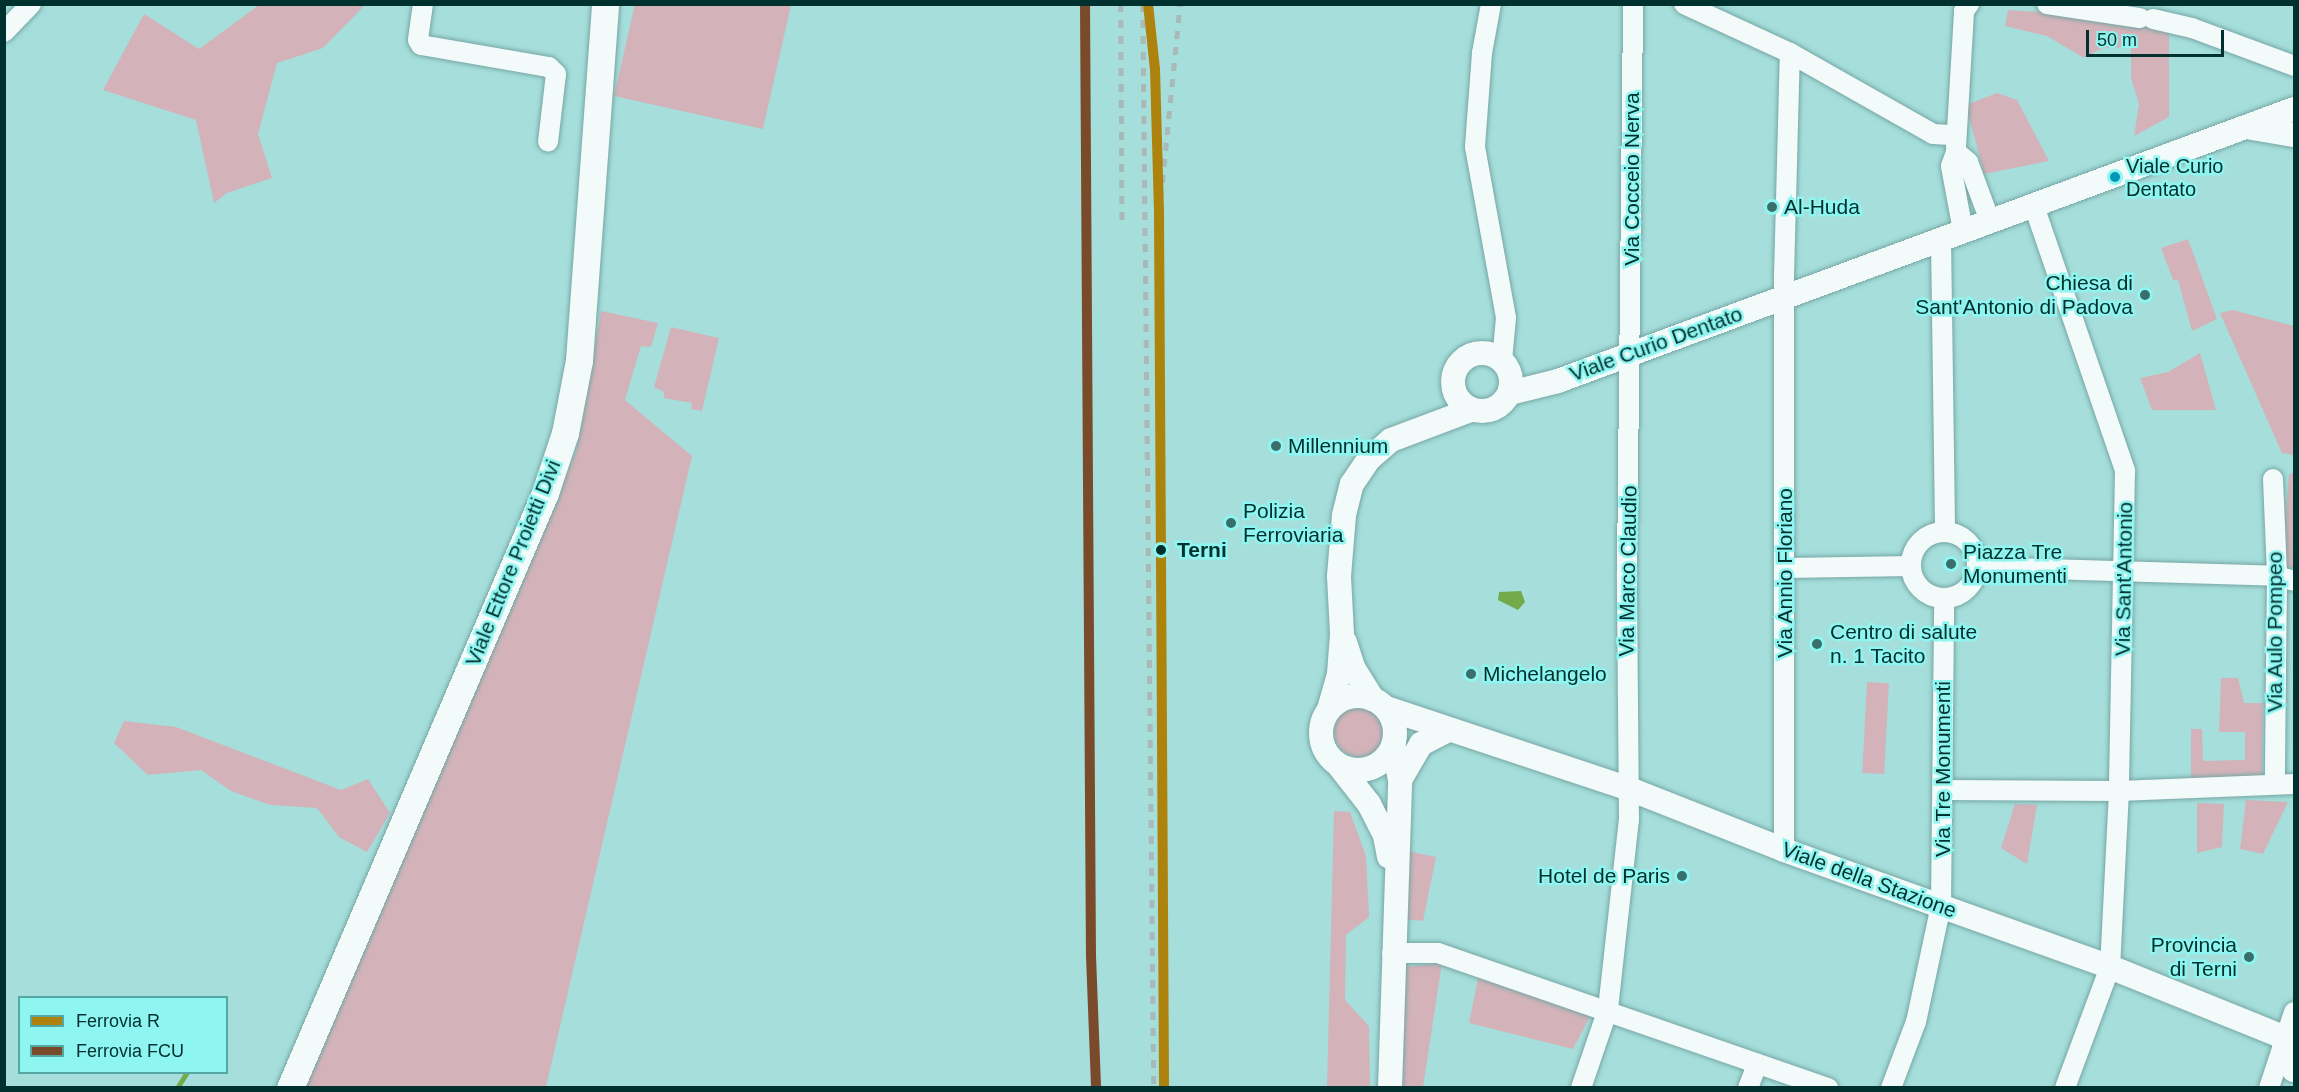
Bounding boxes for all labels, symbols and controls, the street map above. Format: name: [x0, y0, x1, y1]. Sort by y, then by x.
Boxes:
scale bar: [2089, 18, 2227, 56]
text: 50 m: [2097, 30, 2137, 50]
street label: Via Cocceio Nerva: [1619, 92, 1645, 266]
place label: Viale Curio Dentato: [2126, 154, 2223, 201]
marker: Viale Curio Dentato: [2109, 171, 2121, 183]
place label: Al-Huda: [1784, 194, 1860, 220]
marker: Al-Huda: [1765, 200, 1779, 214]
place label: Chiesa di Sant'Antonio di Padova: [1915, 270, 2133, 320]
marker: Chiesa di Sant'Antonio di Padova: [2138, 288, 2152, 302]
street label: Viale Curio Dentato: [1566, 301, 1746, 387]
place label: Millennium: [1288, 433, 1388, 459]
marker: Millennium: [1269, 439, 1283, 453]
street label: Viale Ettore Proietti Divi: [460, 456, 566, 670]
street label: Via Marco Claudio: [1614, 485, 1642, 657]
street label: Via Annio Floriano: [1772, 487, 1798, 659]
place label: Polizia Ferroviaria: [1243, 498, 1343, 548]
street label: Via Sant'Antonio: [2110, 502, 2138, 656]
marker: Polizia Ferroviaria: [1224, 516, 1238, 530]
place label: Terni: [1177, 537, 1227, 563]
marker: Terni: [1150, 539, 1172, 561]
place label: Piazza Tre Monumenti: [1963, 539, 2067, 589]
street label: Via Aulo Pompeo: [2262, 551, 2288, 713]
marker: Piazza Tre Monumenti: [1944, 557, 1958, 571]
place label: Centro di salute n. 1 Tacito: [1830, 619, 1977, 669]
marker: Centro di salute n. 1 Tacito: [1808, 635, 1826, 653]
place label: Michelangelo: [1483, 661, 1607, 687]
marker: Michelangelo: [1464, 667, 1478, 681]
street label: Via Tre Monumenti: [1930, 681, 1956, 857]
street label: Viale della Stazione: [1778, 837, 1960, 923]
place label: Hotel de Paris: [1538, 863, 1670, 889]
marker: Hotel de Paris: [1675, 869, 1689, 883]
place label: Provincia di Terni: [2151, 932, 2237, 982]
marker: Provincia di Terni: [2242, 950, 2256, 964]
legend: [18, 996, 228, 1074]
text: Ferrovia R: [76, 1011, 160, 1031]
text: Ferrovia FCU: [76, 1041, 184, 1061]

